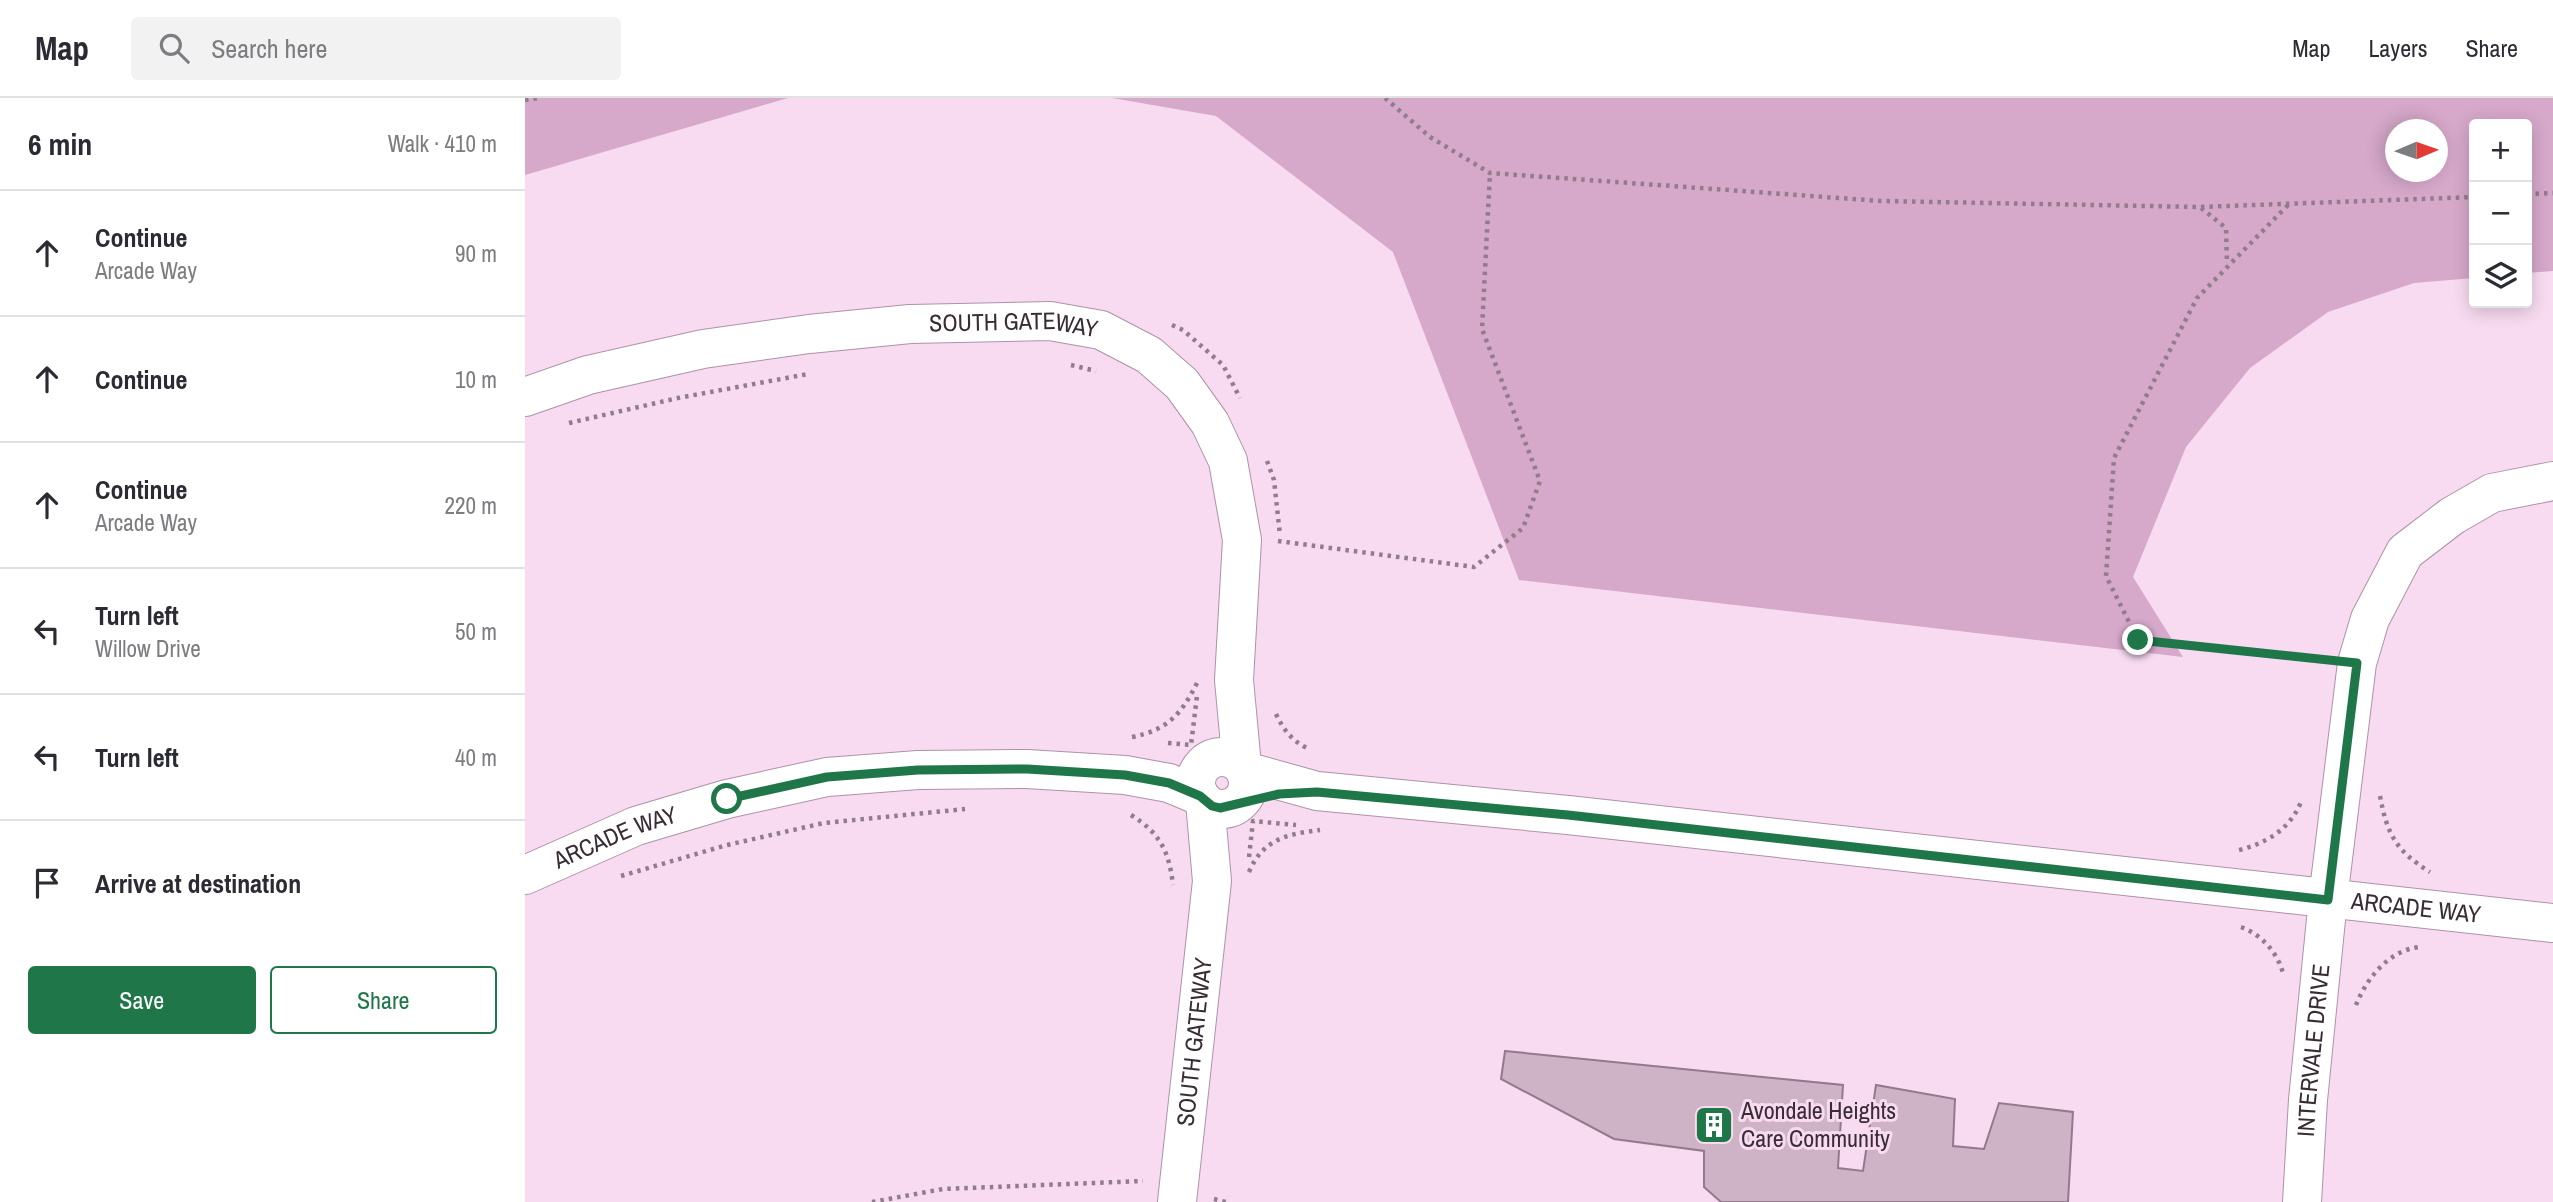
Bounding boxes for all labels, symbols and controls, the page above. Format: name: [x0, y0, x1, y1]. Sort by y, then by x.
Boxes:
search box: [131, 17, 621, 80]
text: Map: [35, 26, 89, 70]
icon: search: [155, 29, 193, 67]
text: Search here: [211, 31, 327, 66]
text: Map: [2292, 32, 2330, 64]
text: Layers: [2368, 32, 2427, 64]
text: Share: [2465, 32, 2518, 64]
north arrow: [2385, 119, 2448, 182]
map controls: [2469, 119, 2532, 308]
button: +: [2469, 119, 2532, 182]
text: 6 min: [28, 124, 92, 164]
text: Walk · 410 m: [388, 128, 497, 159]
button: −: [2469, 182, 2532, 245]
text: Continue: [95, 220, 187, 255]
icon: ahead: [28, 234, 66, 272]
text: 90 m: [455, 238, 497, 269]
button: layers: [2469, 245, 2532, 308]
text: Arcade Way: [95, 255, 197, 286]
street label: SOUTH GATEWAY: [929, 304, 1101, 344]
icon: ahead: [28, 360, 66, 398]
text: Continue: [95, 362, 187, 397]
text: 10 m: [455, 364, 497, 395]
text: Continue: [95, 472, 187, 507]
icon: ahead: [28, 486, 66, 524]
text: 220 m: [445, 490, 497, 521]
text: Arcade Way: [95, 507, 197, 538]
text: Turn left: [95, 598, 179, 633]
icon: left: [28, 612, 66, 650]
text: 50 m: [455, 616, 497, 647]
route end: [2122, 624, 2153, 655]
text: Willow Drive: [95, 633, 201, 664]
icon: left: [28, 738, 66, 776]
text: Turn left: [95, 740, 179, 775]
text: 40 m: [455, 742, 497, 773]
route start: [711, 783, 742, 814]
street label: ARCADE WAY: [547, 798, 680, 876]
icon: arrive: [28, 864, 66, 902]
text: Arrive at destination: [95, 866, 301, 901]
street label: ARCADE WAY: [2349, 884, 2483, 930]
street label: SOUTH GATEWAY: [1168, 956, 1219, 1128]
street label: INTERVALE DRIVE: [2289, 962, 2336, 1138]
button: Save: [28, 966, 256, 1034]
button: Share: [270, 966, 497, 1034]
place label: Avondale Heights Care Community: [1740, 1094, 1896, 1154]
building icon: Avondale Heights Care Community: [1693, 1104, 1735, 1146]

